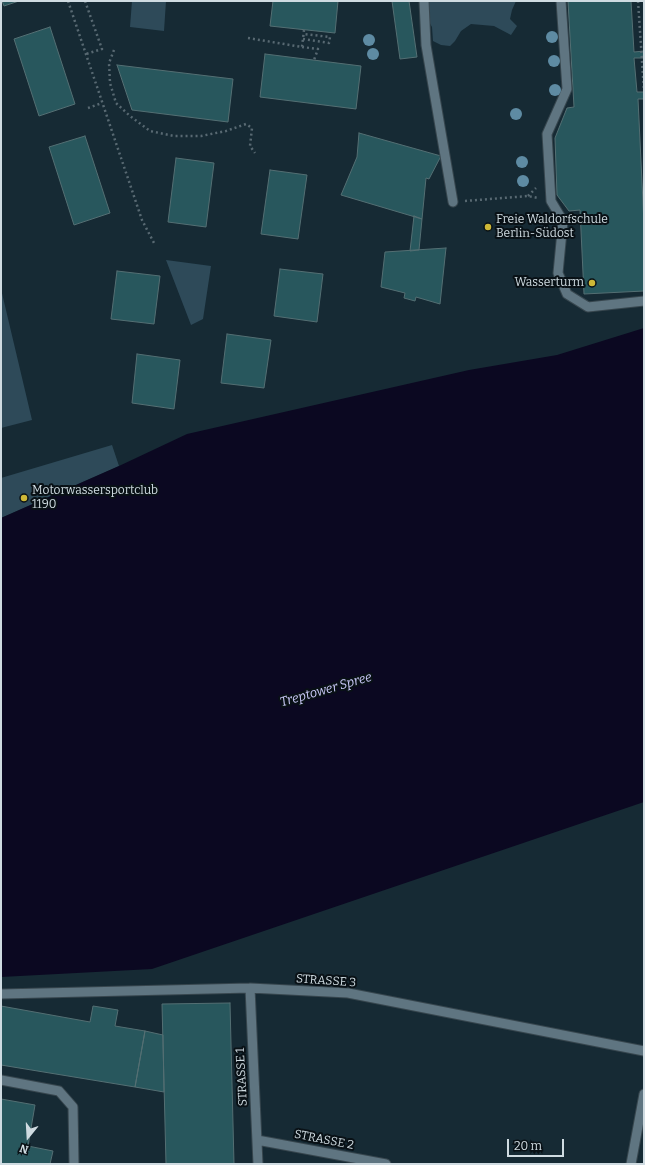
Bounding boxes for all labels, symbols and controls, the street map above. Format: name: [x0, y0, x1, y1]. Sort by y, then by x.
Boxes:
place label: Freie Waldorfschule Berlin-Südost: [496, 213, 608, 241]
marker: Freie Waldorfschule Berlin-Südost: [483, 222, 493, 232]
place label: Wasserturm: [514, 276, 584, 290]
marker: Wasserturm: [587, 278, 597, 288]
place label: Motorwassersportclub 1190: [32, 484, 158, 512]
marker: Motorwassersportclub 1190: [19, 493, 29, 503]
water label: Treptower Spree: [278, 669, 374, 711]
street label: STRASSE 3: [295, 972, 357, 990]
street label: STRASSE 1: [233, 1047, 251, 1107]
north arrow: [8, 1117, 48, 1157]
street label: STRASSE 2: [293, 1127, 355, 1153]
scale bar: [509, 1131, 566, 1157]
text: 20 m: [514, 1139, 542, 1153]
text: N: [18, 1141, 30, 1156]

